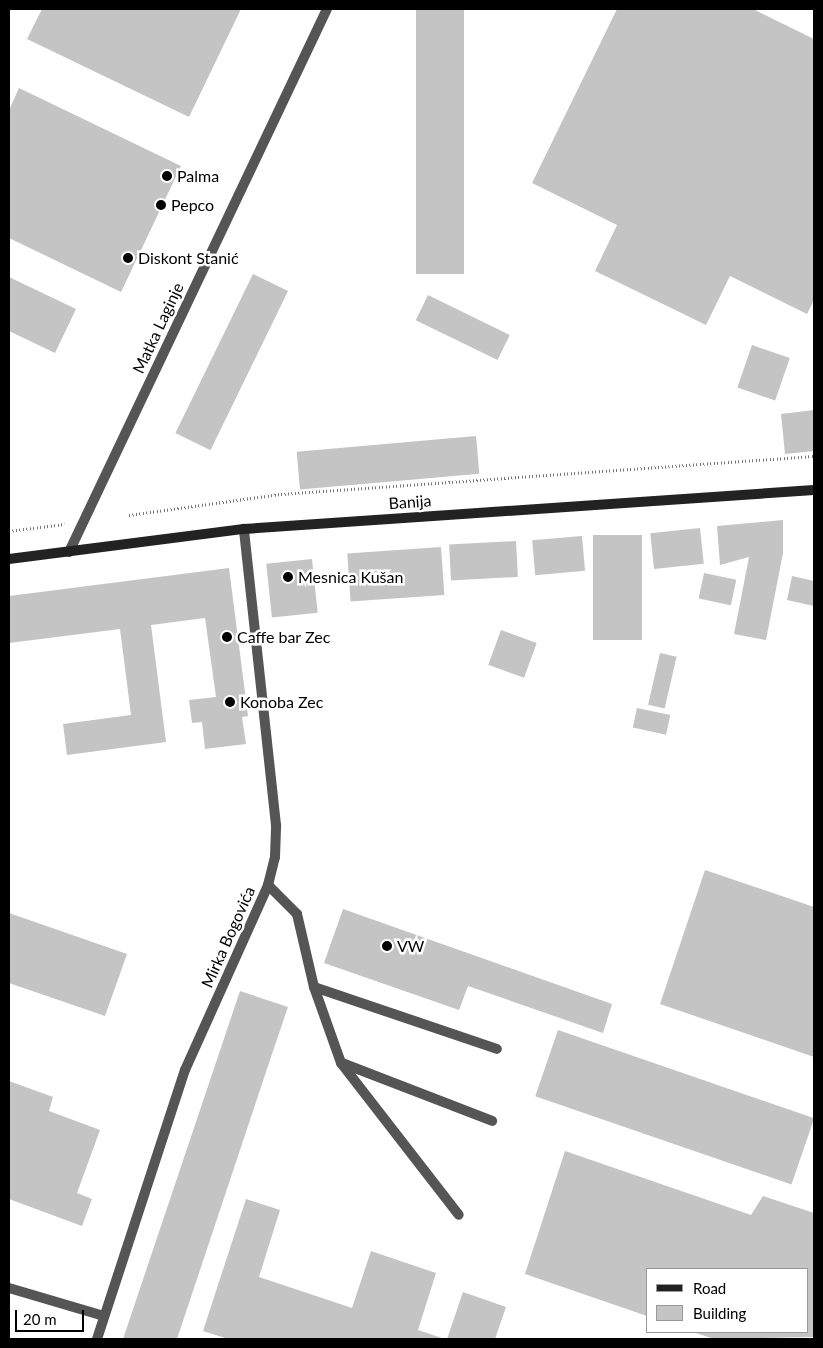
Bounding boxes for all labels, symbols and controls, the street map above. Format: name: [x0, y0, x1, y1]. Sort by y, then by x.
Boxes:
place label: Palma: [177, 166, 219, 186]
marker: Palma: [161, 170, 173, 182]
place label: Pepco: [171, 195, 214, 215]
marker: Pepco: [155, 199, 167, 211]
place label: Diskont Stanić: [138, 248, 239, 268]
marker: Diskont Stanić: [122, 252, 134, 264]
street label: Matka Laginje: [129, 280, 187, 376]
street label: Banija: [388, 491, 432, 513]
place label: Mesnica Kušan: [298, 567, 403, 587]
marker: Mesnica Kušan: [282, 571, 294, 583]
place label: Caffe bar Zec: [237, 627, 331, 647]
marker: Caffe bar Zec: [221, 631, 233, 643]
place label: Konoba Zec: [240, 692, 323, 712]
marker: Konoba Zec: [224, 696, 236, 708]
street label: Mirka Bogovića: [197, 884, 259, 990]
place label: VW: [397, 936, 424, 956]
marker: VW: [381, 940, 393, 952]
legend: [646, 1268, 808, 1333]
text: Road: [693, 1279, 726, 1297]
scale bar: [18, 1300, 86, 1332]
text: Building: [693, 1304, 746, 1322]
text: 20 m: [23, 1310, 57, 1328]

